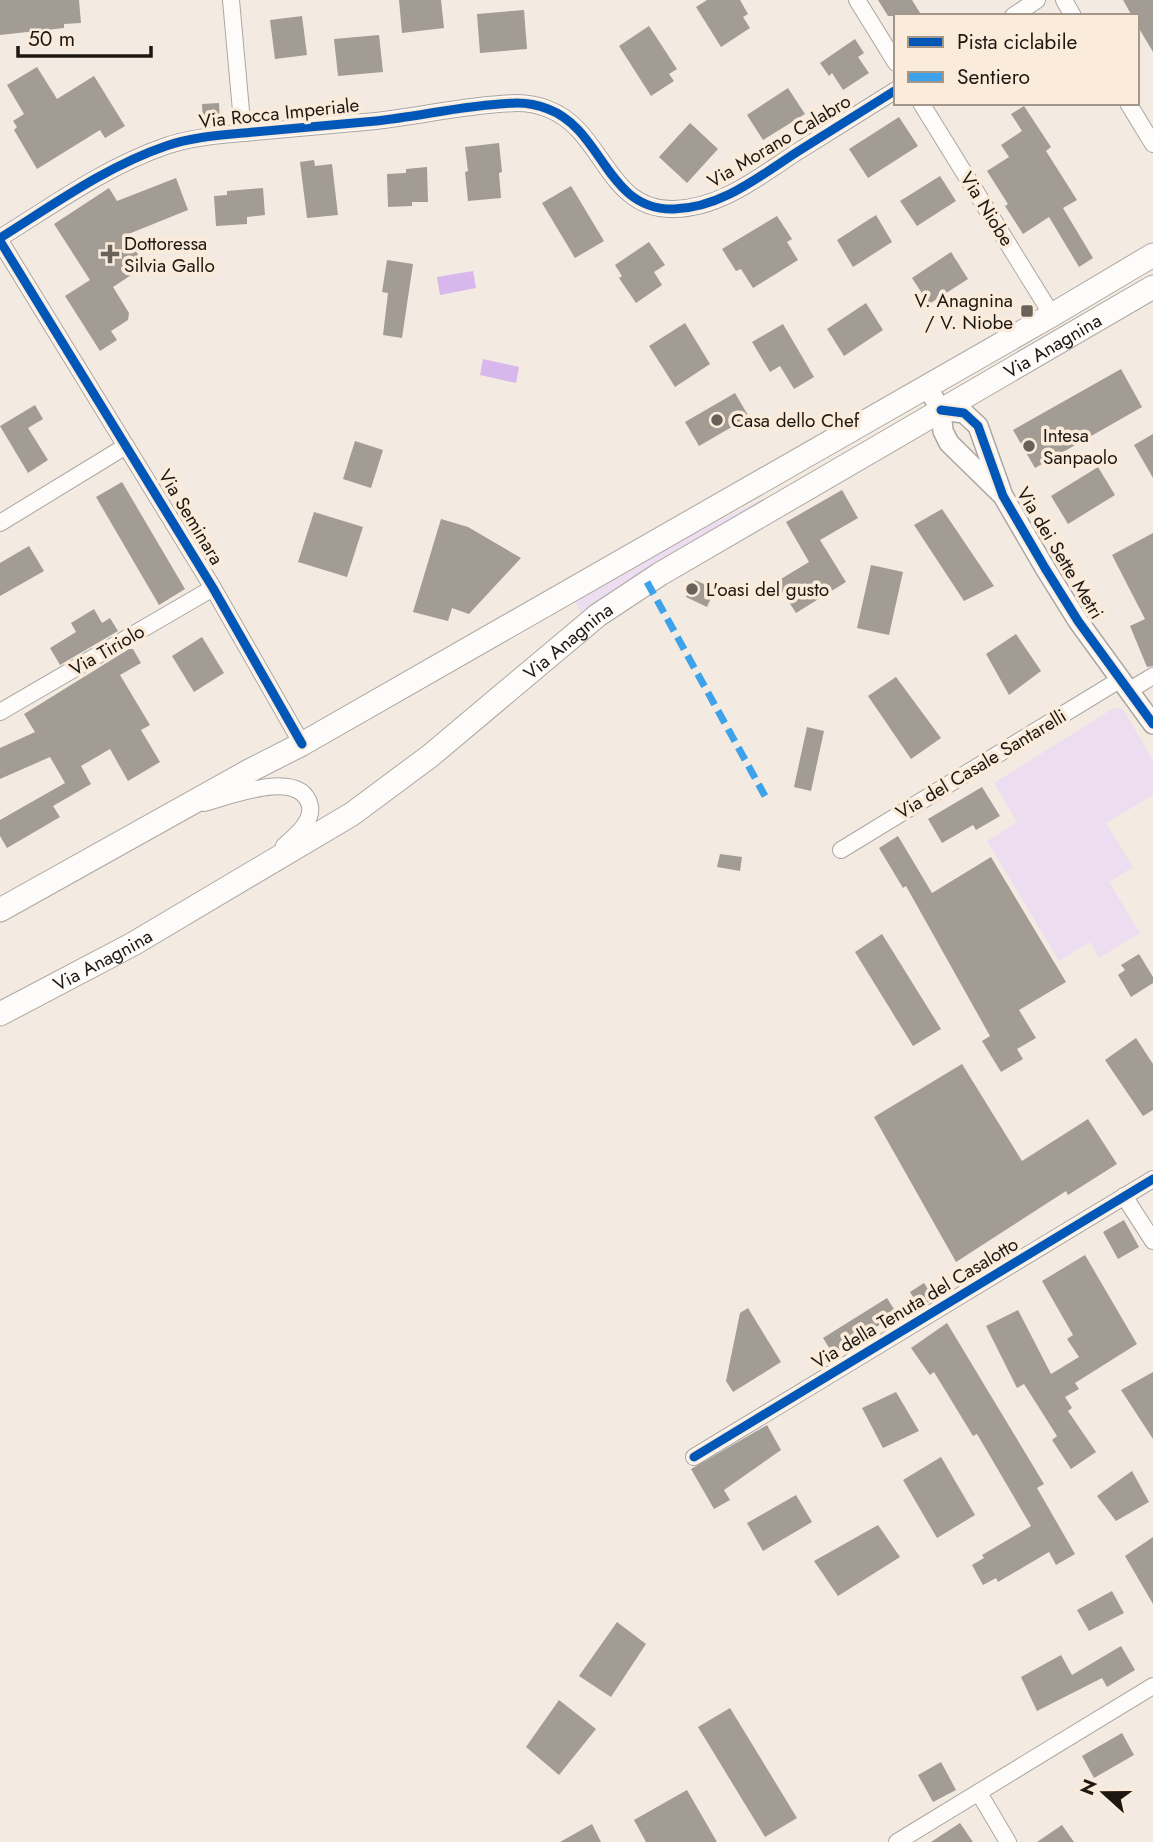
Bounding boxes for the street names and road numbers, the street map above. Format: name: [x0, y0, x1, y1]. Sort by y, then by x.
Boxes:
street label: Via Morano Calabro: [702, 87, 856, 195]
street label: Via Rocca Imperiale: [197, 91, 361, 135]
street label: Via Niobe: [954, 167, 1021, 252]
street label: Via Anagnina: [999, 306, 1106, 385]
street label: Via Seminara: [152, 464, 230, 570]
street label: Via dei Sette Metri: [1010, 482, 1110, 624]
street label: Via Anagnina: [517, 595, 618, 686]
street label: Via Tiriolo: [64, 618, 150, 682]
street label: Via del Casale Santarelli: [891, 702, 1071, 826]
street label: Via Anagnina: [48, 922, 157, 997]
street label: Via della Tenuta del Casalotto: [807, 1231, 1023, 1375]

